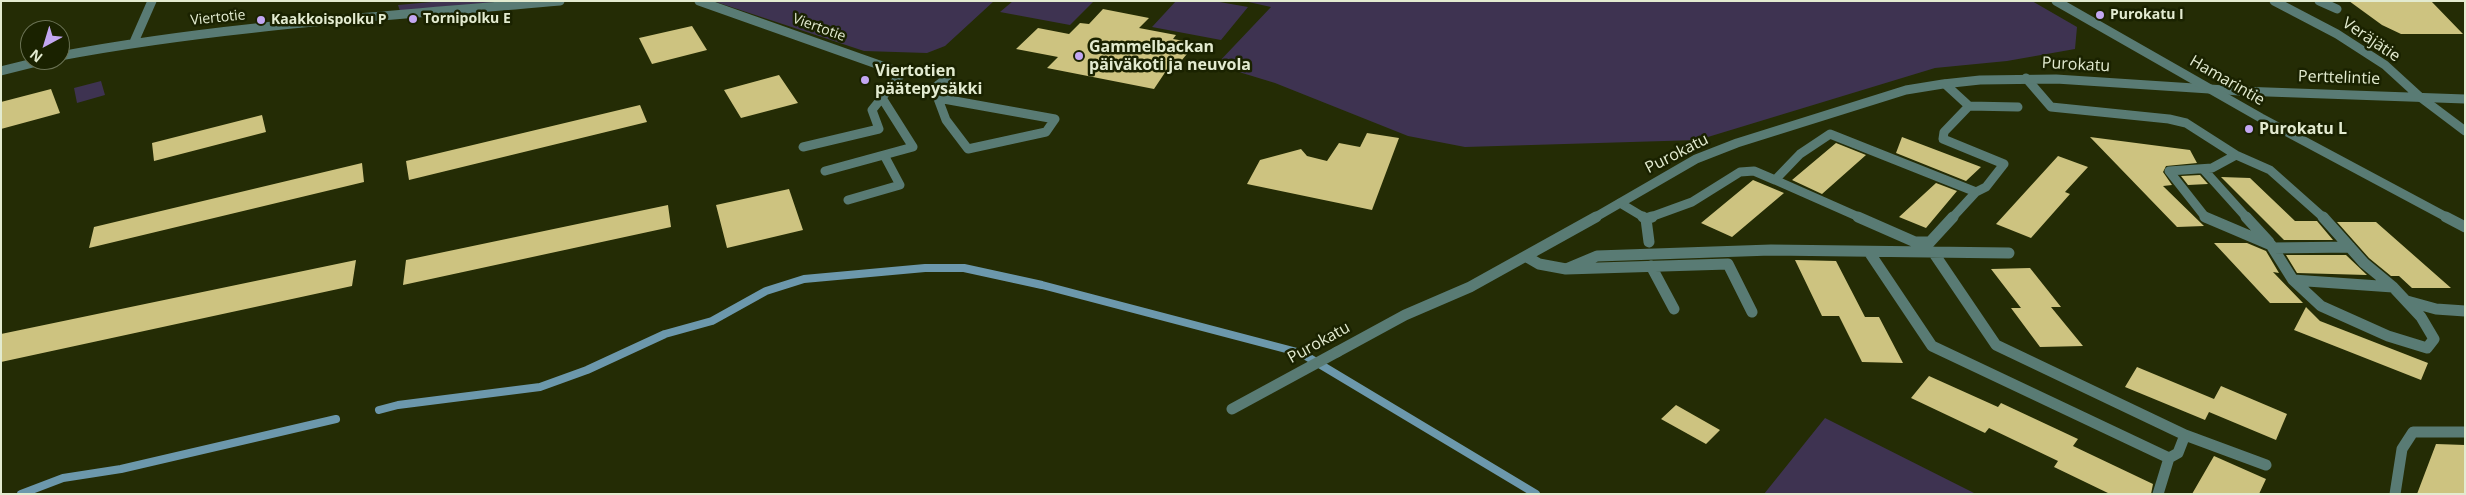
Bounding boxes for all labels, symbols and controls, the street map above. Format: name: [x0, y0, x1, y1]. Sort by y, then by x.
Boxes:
street label: Viertotie: [190, 7, 246, 29]
place label: Purokatu I: [2110, 7, 2184, 23]
marker: Purokatu I: [2094, 9, 2106, 21]
place label: Tornipolku E: [423, 11, 511, 27]
street label: Viertotie: [790, 11, 848, 45]
place label: Kaakkoispolku P: [271, 12, 387, 28]
marker: Tornipolku E: [407, 13, 419, 25]
marker: Kaakkoispolku P: [255, 14, 267, 26]
street label: Veräjätie: [2338, 14, 2404, 66]
north arrow: [20, 20, 70, 70]
place label: Gammelbackan päiväkoti ja neuvola: [1089, 37, 1251, 75]
text: N: [25, 45, 46, 67]
marker: Gammelbackan päiväkoti ja neuvola: [1073, 50, 1085, 62]
street label: Hamarintie: [2186, 52, 2268, 110]
street label: Purokatu: [2041, 54, 2111, 76]
place label: Viertotien päätepysäkki: [875, 61, 982, 99]
street label: Perttelintie: [2298, 67, 2380, 89]
marker: Viertotien päätepysäkki: [859, 74, 871, 86]
place label: Purokatu L: [2259, 119, 2347, 139]
marker: Purokatu L: [2243, 123, 2255, 135]
street label: Purokatu: [1642, 130, 1712, 178]
street label: Purokatu: [1284, 318, 1354, 368]

